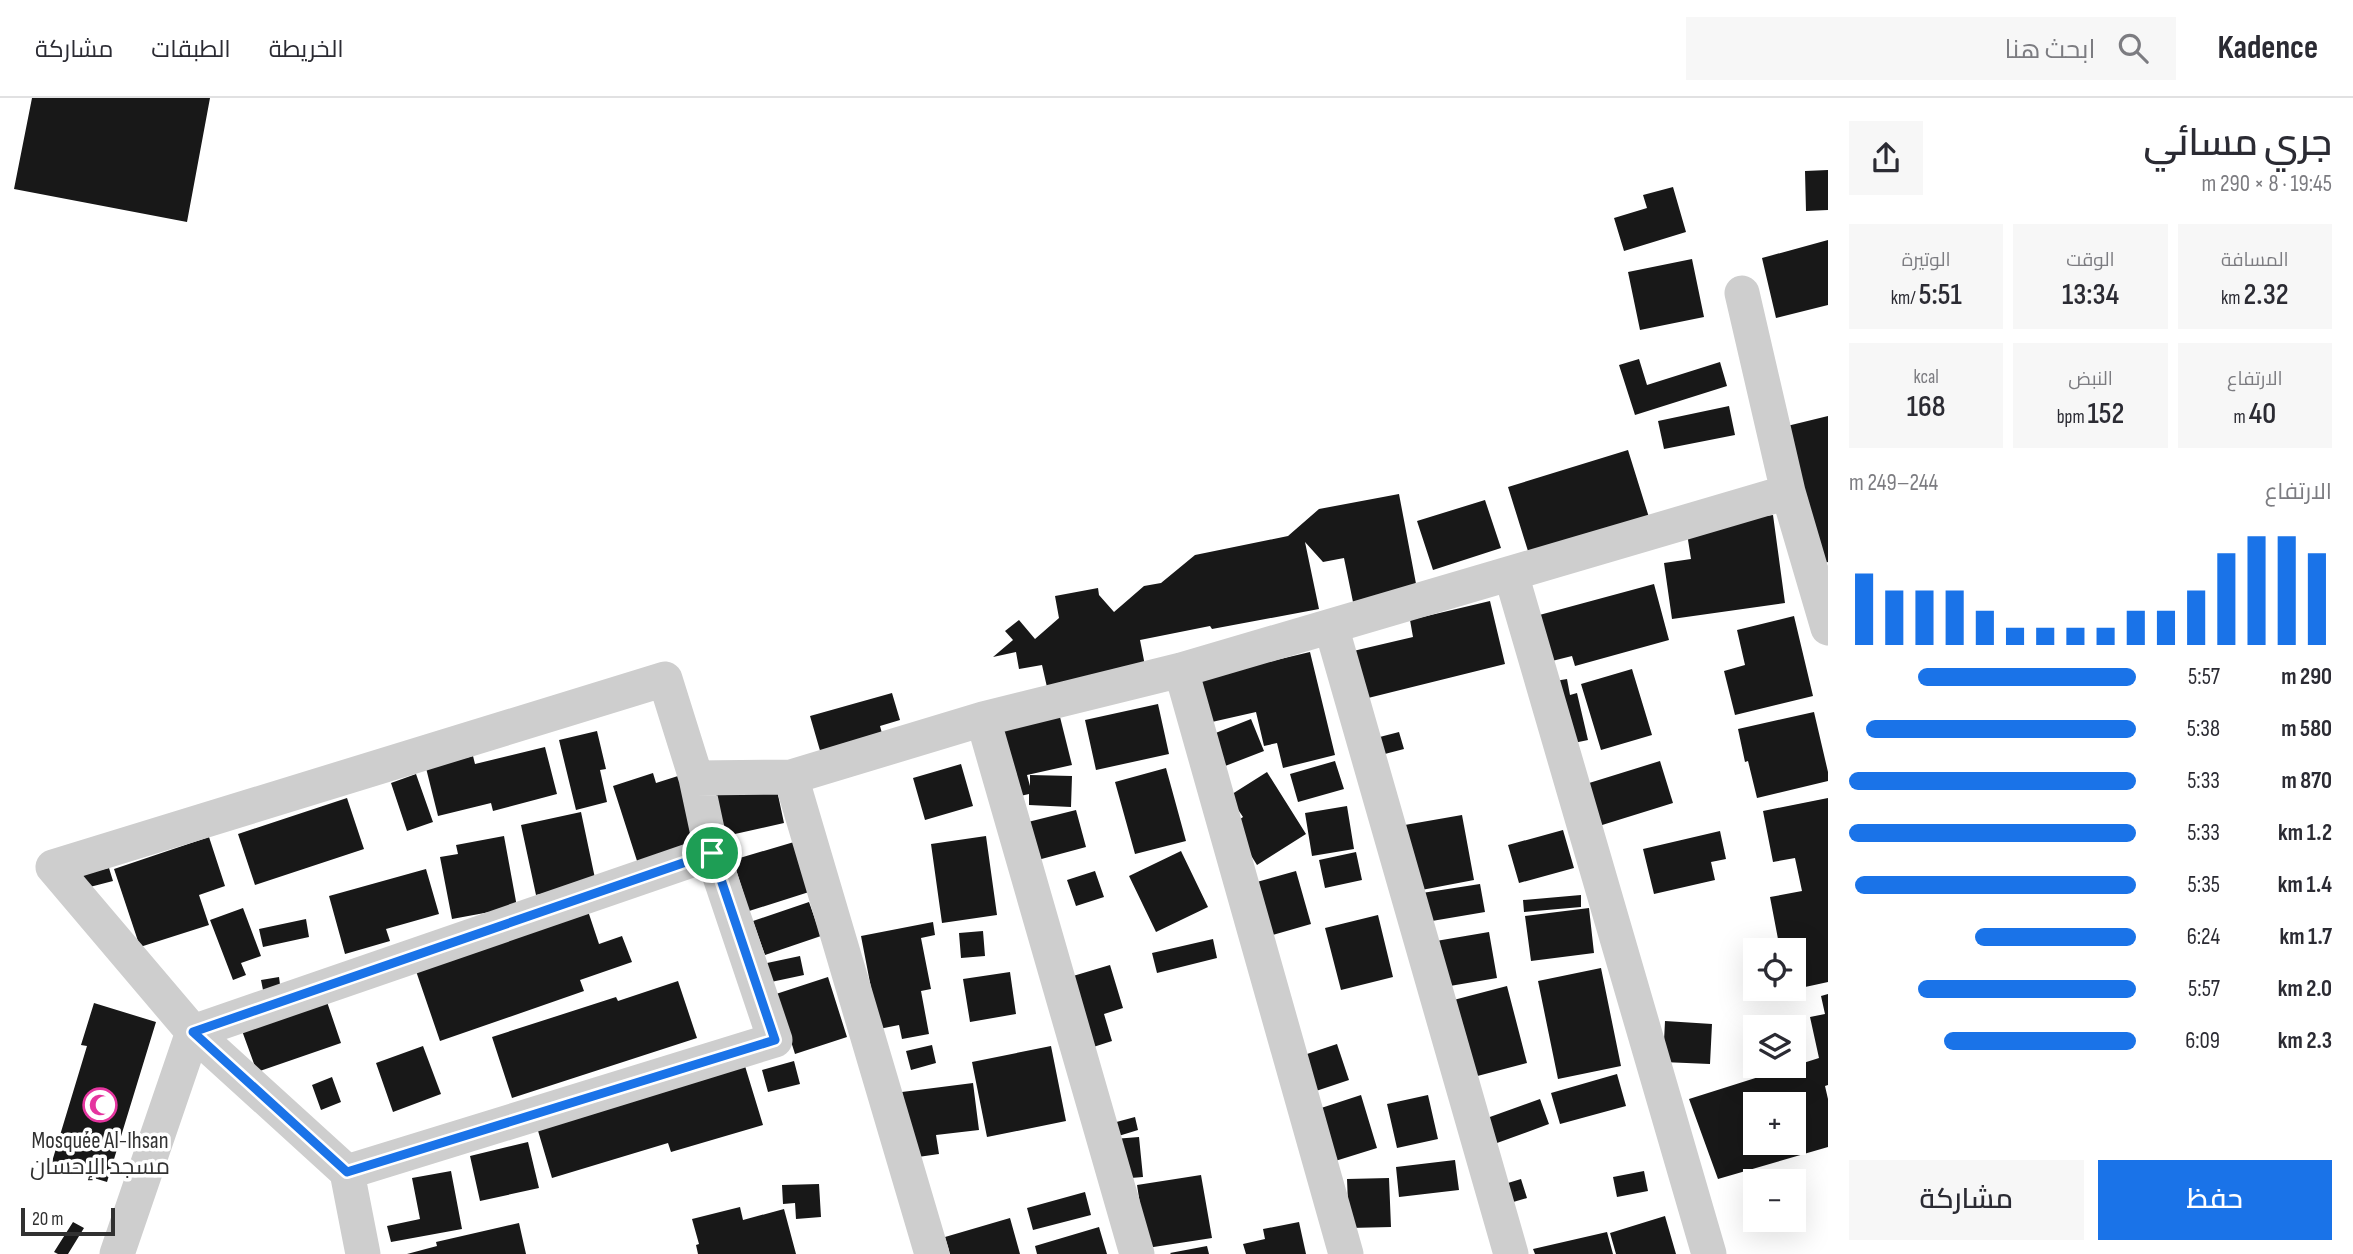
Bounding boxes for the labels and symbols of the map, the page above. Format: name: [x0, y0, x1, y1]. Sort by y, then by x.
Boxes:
pin: [682, 823, 742, 883]
mosque icon: Mosquée Al-Ihsan مسجد الإحسان: [81, 1086, 119, 1124]
place label: Mosquée Al-Ihsan مسجد الإحسان: [30, 1127, 170, 1181]
scale bar: [21, 1205, 116, 1237]

